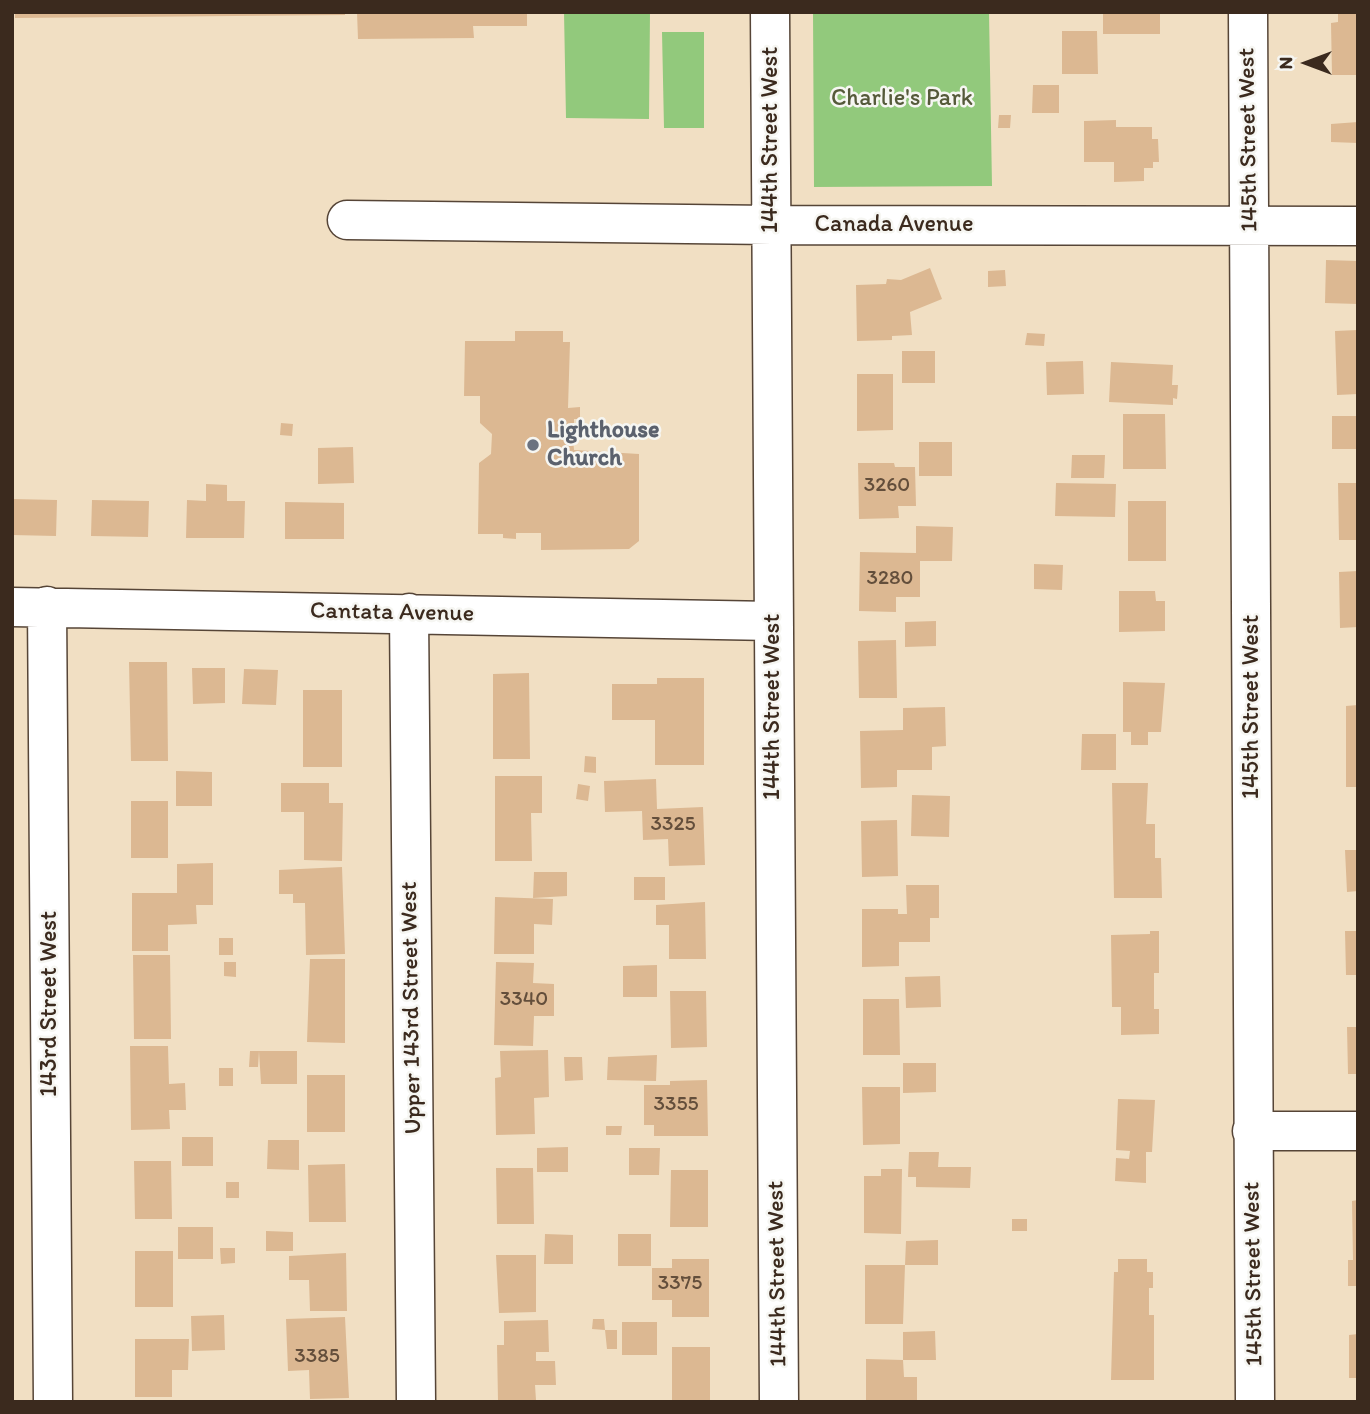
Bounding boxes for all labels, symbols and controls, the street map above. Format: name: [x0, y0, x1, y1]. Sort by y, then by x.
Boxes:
north arrow: [1272, 28, 1342, 98]
street label: 144th Street West: [757, 47, 785, 233]
street label: 145th Street West: [1233, 48, 1265, 232]
text: N: [1274, 57, 1297, 69]
park label: Charlie's Park: [831, 85, 973, 113]
street label: Canada Avenue: [814, 211, 974, 239]
place label: Lighthouse Church: [547, 417, 659, 473]
marker: Lighthouse Church: [525, 437, 541, 453]
house number: 3260: [864, 473, 910, 499]
house number: 3280: [867, 566, 913, 592]
street label: Cantata Avenue: [310, 597, 474, 629]
street label: 144th Street West: [759, 614, 787, 800]
street label: 145th Street West: [1238, 615, 1266, 799]
house number: 3325: [651, 812, 695, 838]
street label: Upper 143rd Street West: [395, 881, 429, 1135]
street label: 143rd Street West: [36, 911, 64, 1097]
house number: 3340: [500, 987, 548, 1013]
house number: 3355: [654, 1092, 698, 1118]
street label: 144th Street West: [762, 1181, 794, 1367]
street label: 145th Street West: [1238, 1182, 1270, 1366]
house number: 3375: [658, 1271, 702, 1297]
house number: 3385: [294, 1344, 340, 1370]

